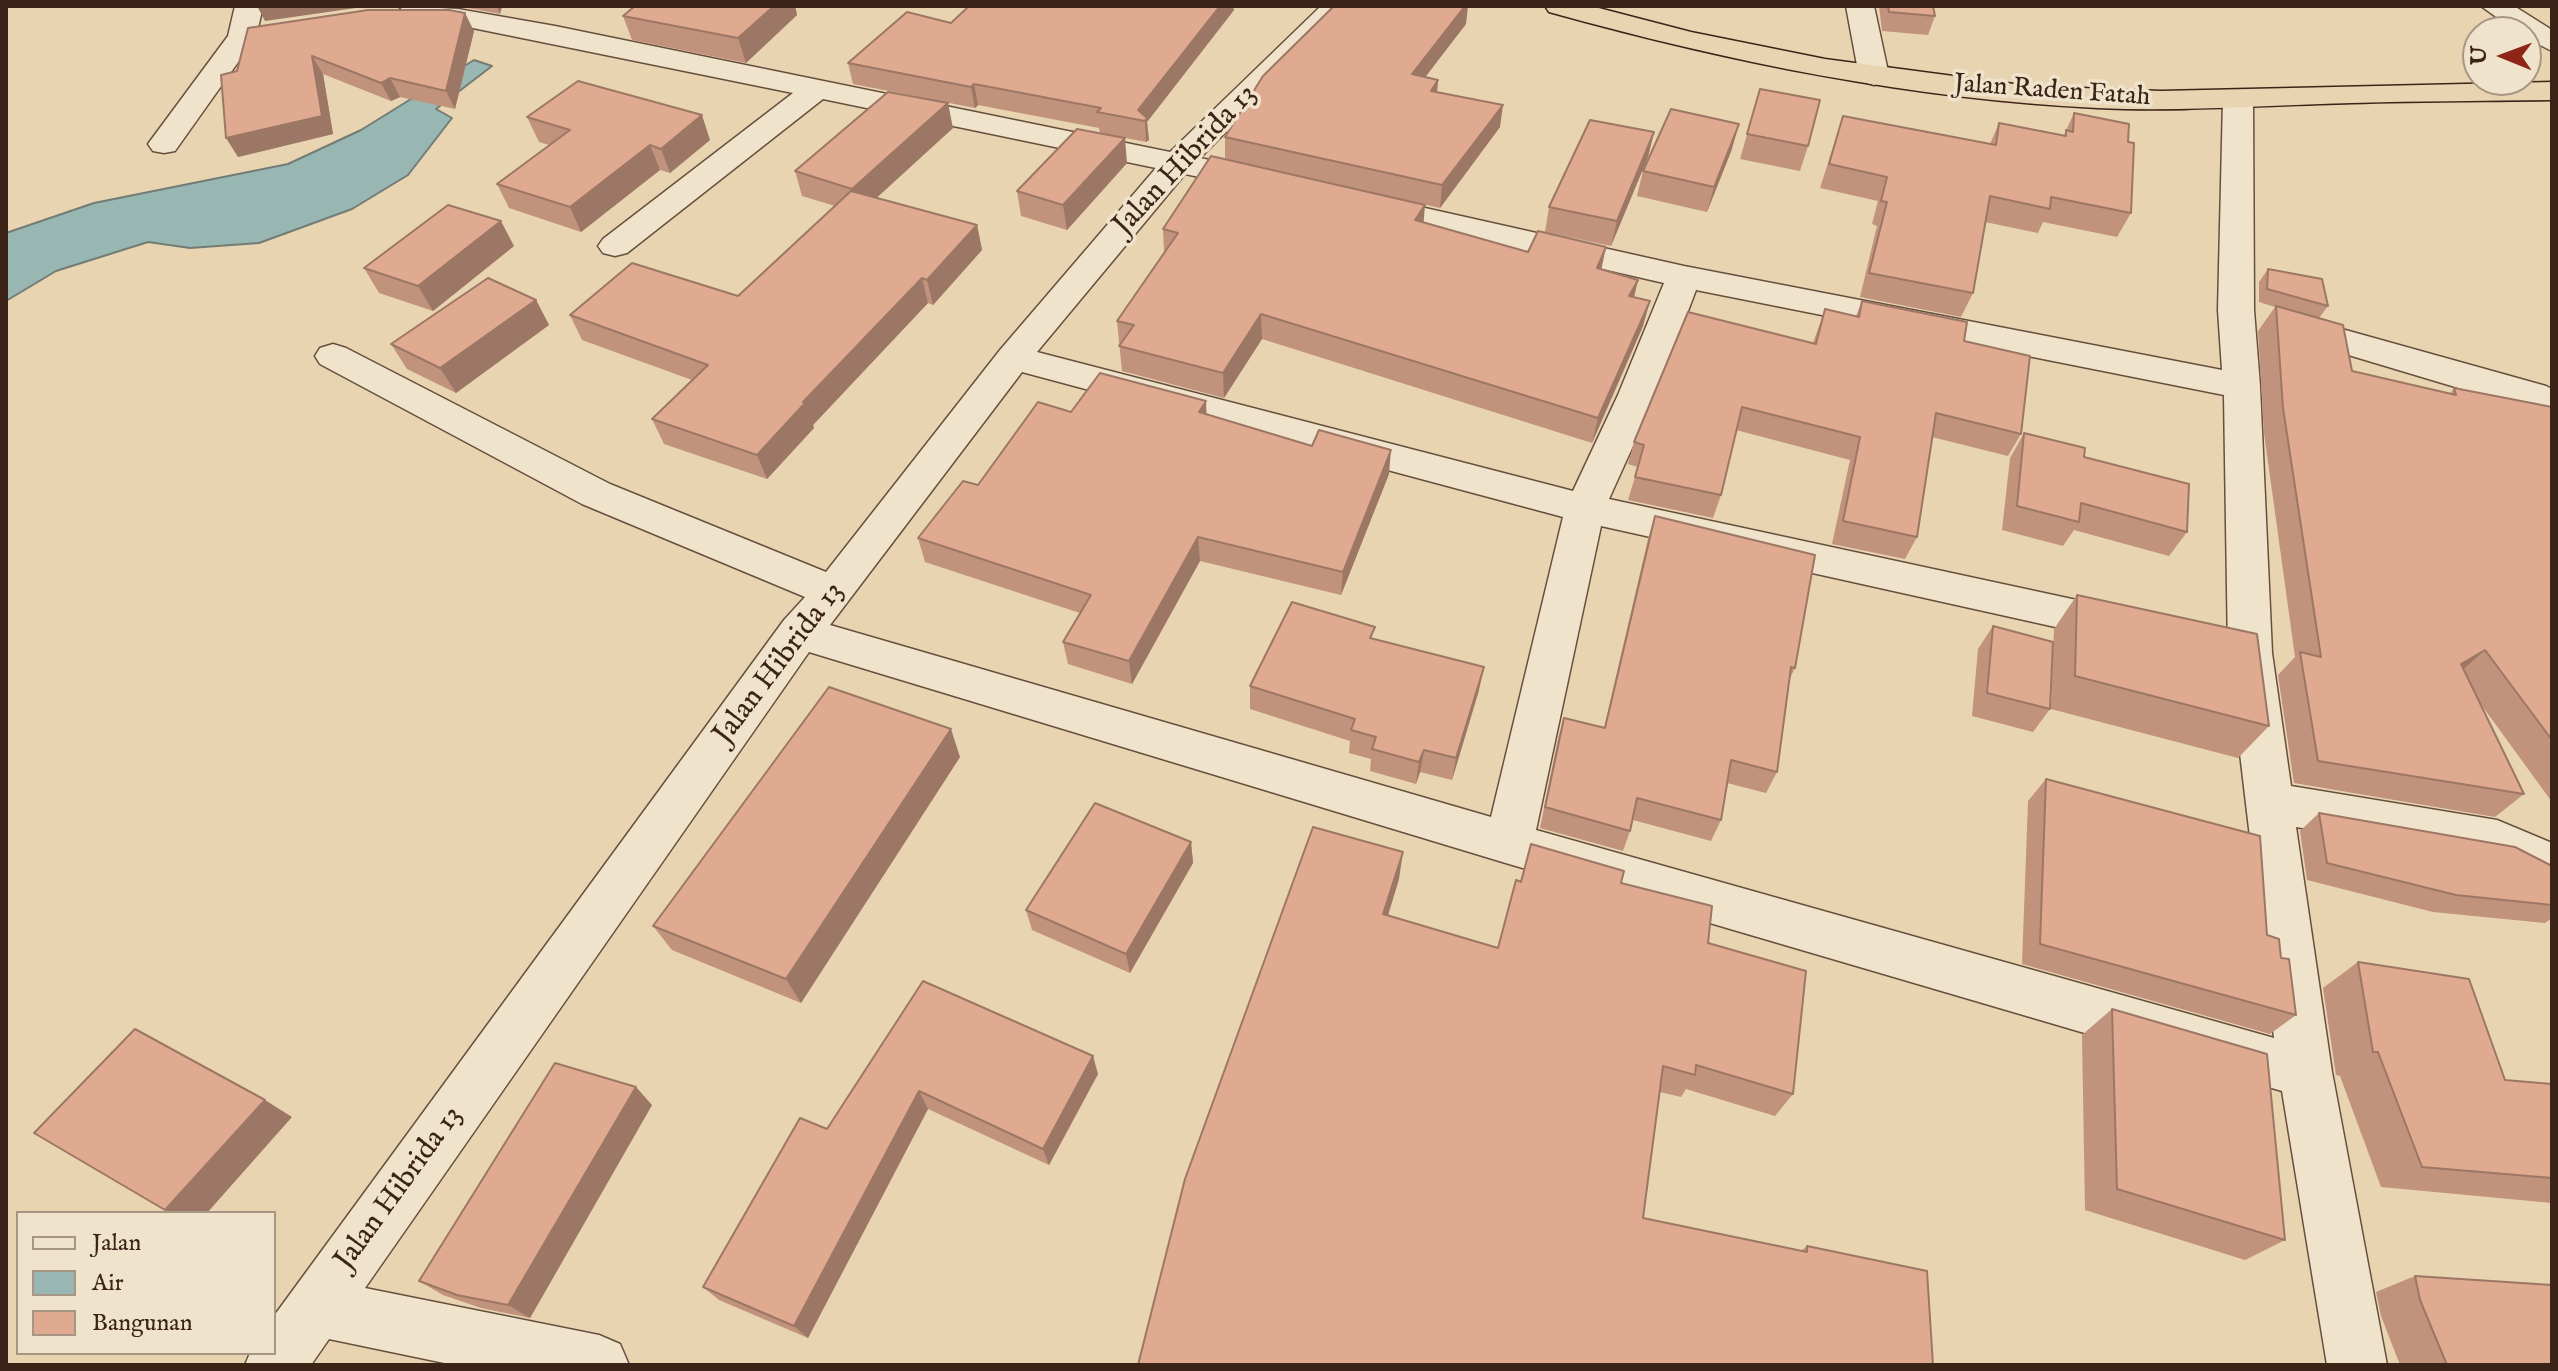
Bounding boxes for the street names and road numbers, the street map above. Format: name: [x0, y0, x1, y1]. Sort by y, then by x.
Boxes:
street label: Jalan Raden Fatah: [1953, 70, 2151, 114]
street label: Jalan Hibrida 13: [1106, 78, 1266, 244]
street label: Jalan Hibrida 13: [707, 575, 853, 753]
street label: Jalan Hibrida 13: [328, 1100, 472, 1278]

